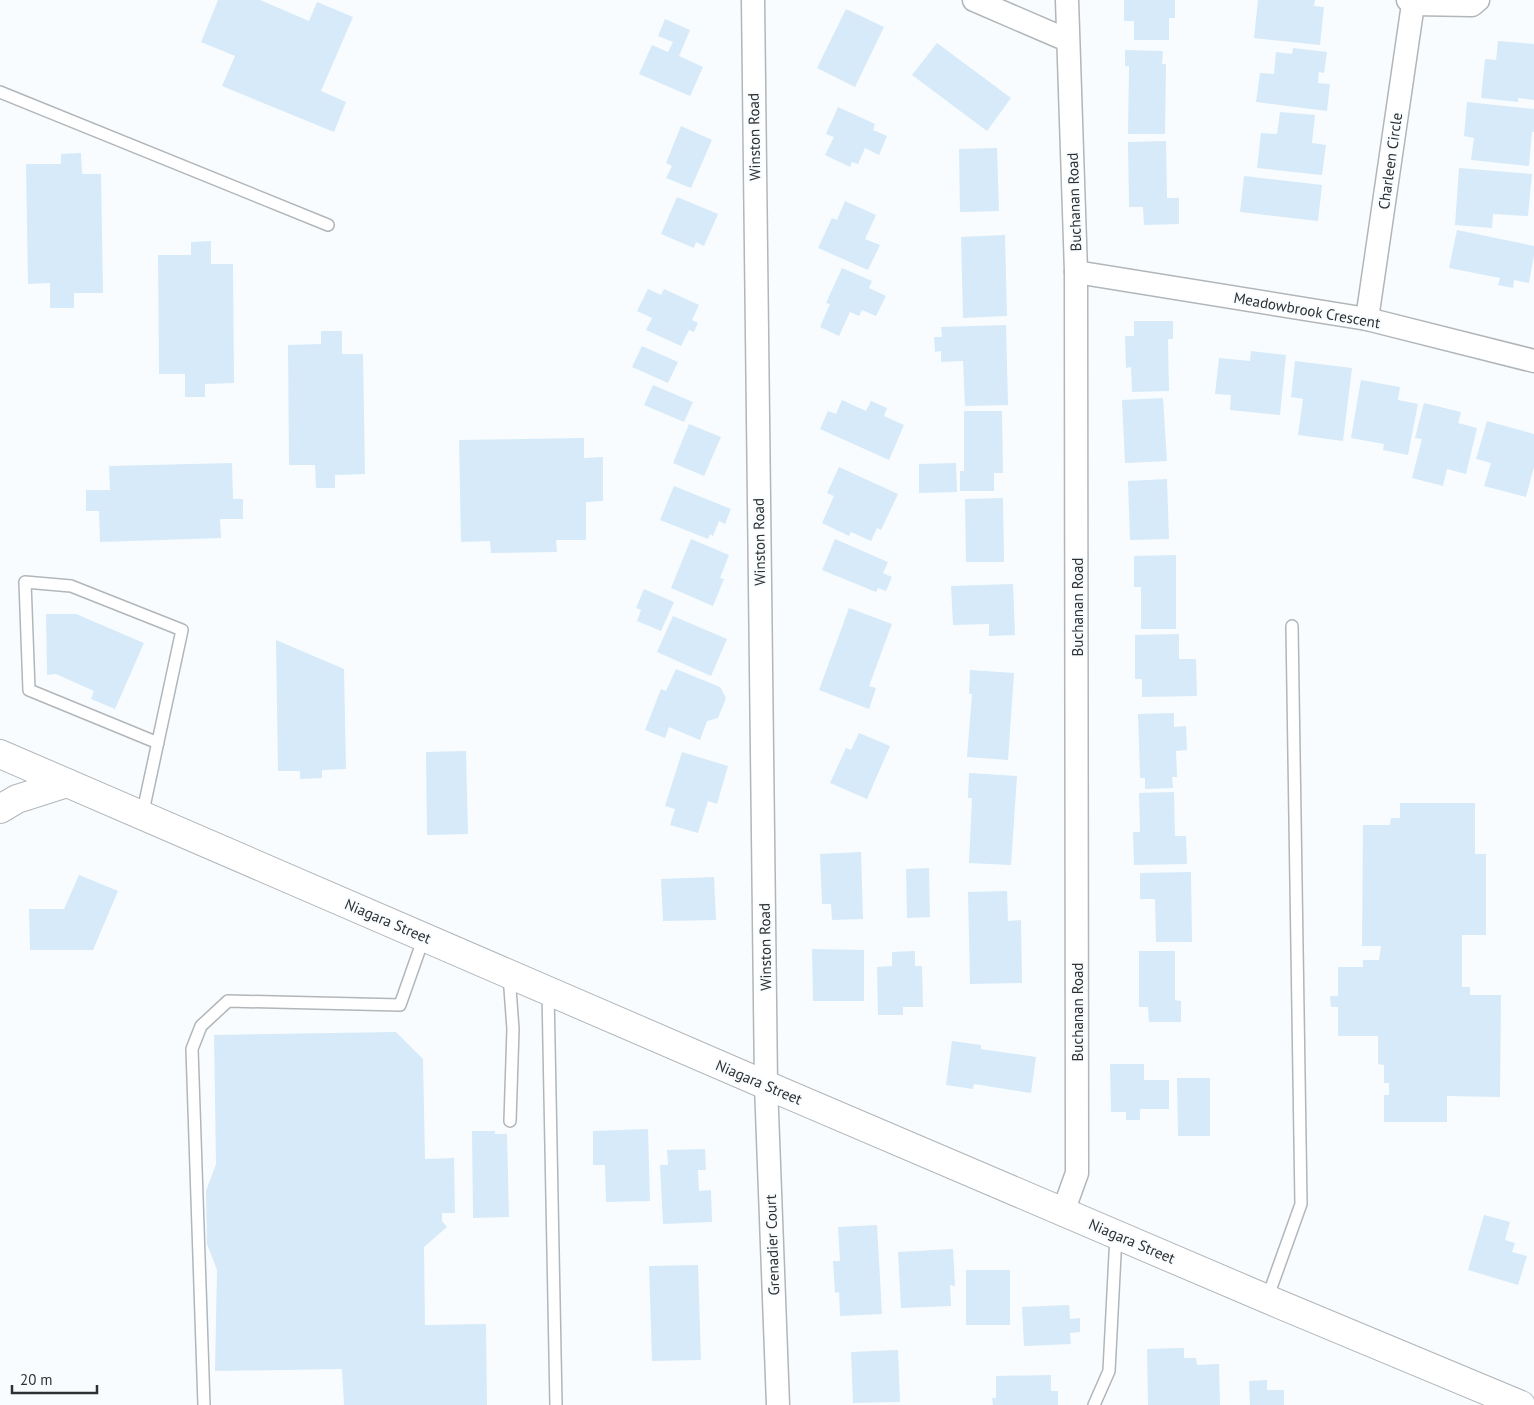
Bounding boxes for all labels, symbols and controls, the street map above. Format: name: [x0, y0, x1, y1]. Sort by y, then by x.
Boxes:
street label: Winston Road: [744, 93, 764, 181]
street label: Charleen Circle: [1374, 111, 1406, 211]
street label: Buchanan Road: [1063, 152, 1085, 252]
street label: Meadowbrook Crescent: [1232, 288, 1382, 332]
street label: Winston Road: [749, 498, 769, 586]
street label: Buchanan Road: [1068, 558, 1087, 656]
street label: Niagara Street: [342, 894, 434, 948]
street label: Winston Road: [755, 903, 775, 991]
street label: Buchanan Road: [1068, 963, 1087, 1061]
street label: Niagara Street: [713, 1055, 805, 1109]
street label: Grenadier Court: [761, 1194, 783, 1296]
street label: Niagara Street: [1086, 1214, 1178, 1268]
scale bar: [12, 1362, 98, 1394]
text: 20 m: [20, 1370, 53, 1389]

